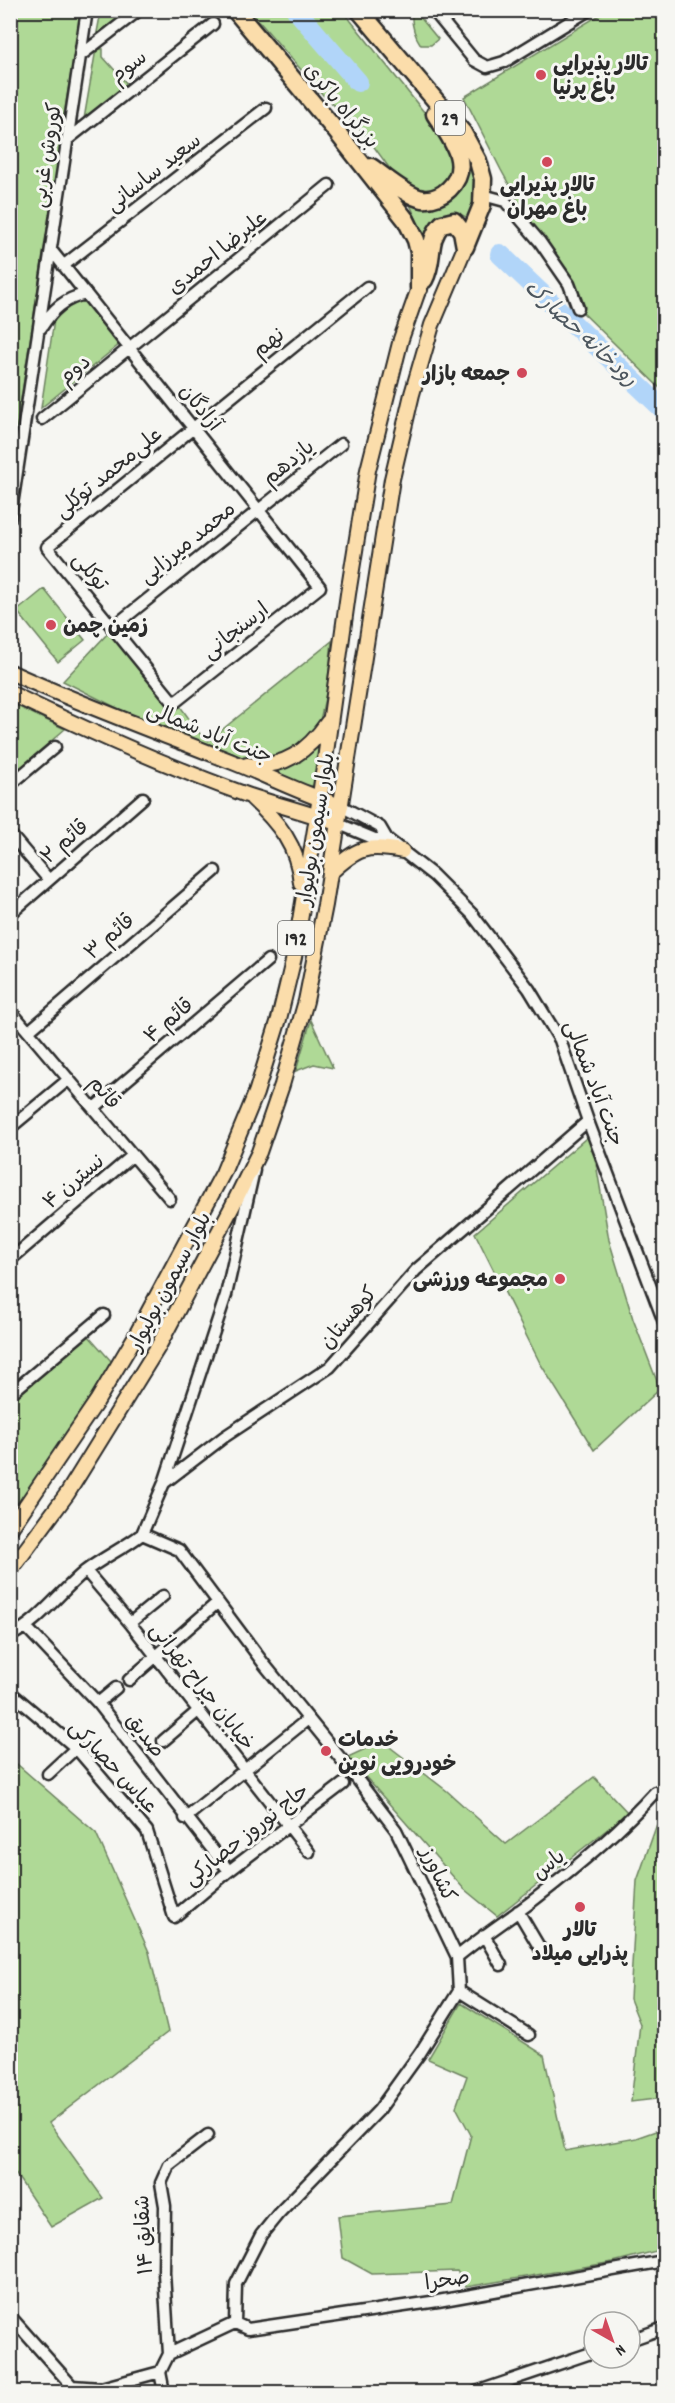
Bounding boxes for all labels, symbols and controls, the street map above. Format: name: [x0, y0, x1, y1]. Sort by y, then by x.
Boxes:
street label: سوم: [105, 44, 155, 92]
place label: تالار پذیرایی باغ پرنیا: [553, 51, 649, 105]
street label: بزرگراه باکری: [295, 57, 385, 156]
marker: تالار پذیرایی باغ پرنیا: [534, 68, 548, 82]
street label: کوروش غربی: [26, 101, 72, 210]
road number: 29: [435, 101, 465, 135]
street label: سعید ساسانی: [101, 127, 209, 221]
marker: تالار پذیرایی باغ مهران: [540, 155, 554, 169]
place label: تالار پذیرایی باغ مهران: [500, 172, 595, 226]
street label: علیرضا احمدی: [163, 205, 275, 304]
water label: رودخانه حصارک: [516, 274, 643, 395]
street label: نهم: [247, 322, 293, 367]
street label: دوم: [53, 349, 99, 394]
place label: جمعه بازار: [421, 361, 510, 391]
marker: جمعه بازار: [515, 366, 529, 380]
street label: آزادگان: [170, 379, 228, 440]
street label: علی‌محمد توکلی: [50, 421, 170, 527]
street label: یازدهم: [257, 434, 322, 495]
street label: محمد میرزایی: [134, 496, 244, 593]
street label: توکلی: [63, 547, 114, 600]
street label: ارسنجانی: [197, 597, 277, 668]
place label: زمین چمن: [63, 613, 148, 643]
marker: زمین چمن: [44, 618, 58, 632]
street label: جنت آباد شمالی: [142, 696, 276, 774]
street label: بلوار سیمون بولیوار: [291, 751, 345, 910]
street label: قائم ۲: [35, 814, 97, 873]
street label: قائم ۳: [79, 908, 143, 969]
road number: 192: [278, 921, 314, 955]
street label: قائم ۴: [138, 992, 201, 1052]
street label: جنت آباد شمالی: [554, 1017, 630, 1151]
street label: قائم: [79, 1070, 126, 1118]
street label: نسترن ۴: [37, 1148, 112, 1218]
street label: بلوار سیمون بولیوار: [121, 1207, 221, 1359]
place label: مجموعه ورزشی: [413, 1267, 548, 1297]
marker: مجموعه ورزشی: [553, 1272, 567, 1286]
street label: کوهستان: [314, 1281, 386, 1357]
street label: خیابان جراح تهرانی: [141, 1617, 260, 1758]
street label: صدیق: [117, 1708, 170, 1765]
street label: عباس حصارکی: [60, 1714, 163, 1822]
place label: خدمات خودرویی نوین: [338, 1727, 456, 1781]
marker: خدمات خودرویی نوین: [319, 1744, 333, 1758]
street label: حاج نوروز حصارکی: [179, 1778, 317, 1895]
street label: کشاورز: [410, 1841, 462, 1908]
street label: یاس: [527, 1844, 573, 1889]
marker: تالار پذرایی میلاد: [573, 1900, 587, 1914]
place label: تالار پذرایی میلاد: [532, 1917, 628, 1971]
street label: شقایق ۱۴: [129, 2194, 163, 2276]
street label: صحرا: [423, 2264, 472, 2300]
north arrow: [582, 2310, 642, 2370]
text: N: [610, 2338, 630, 2361]

